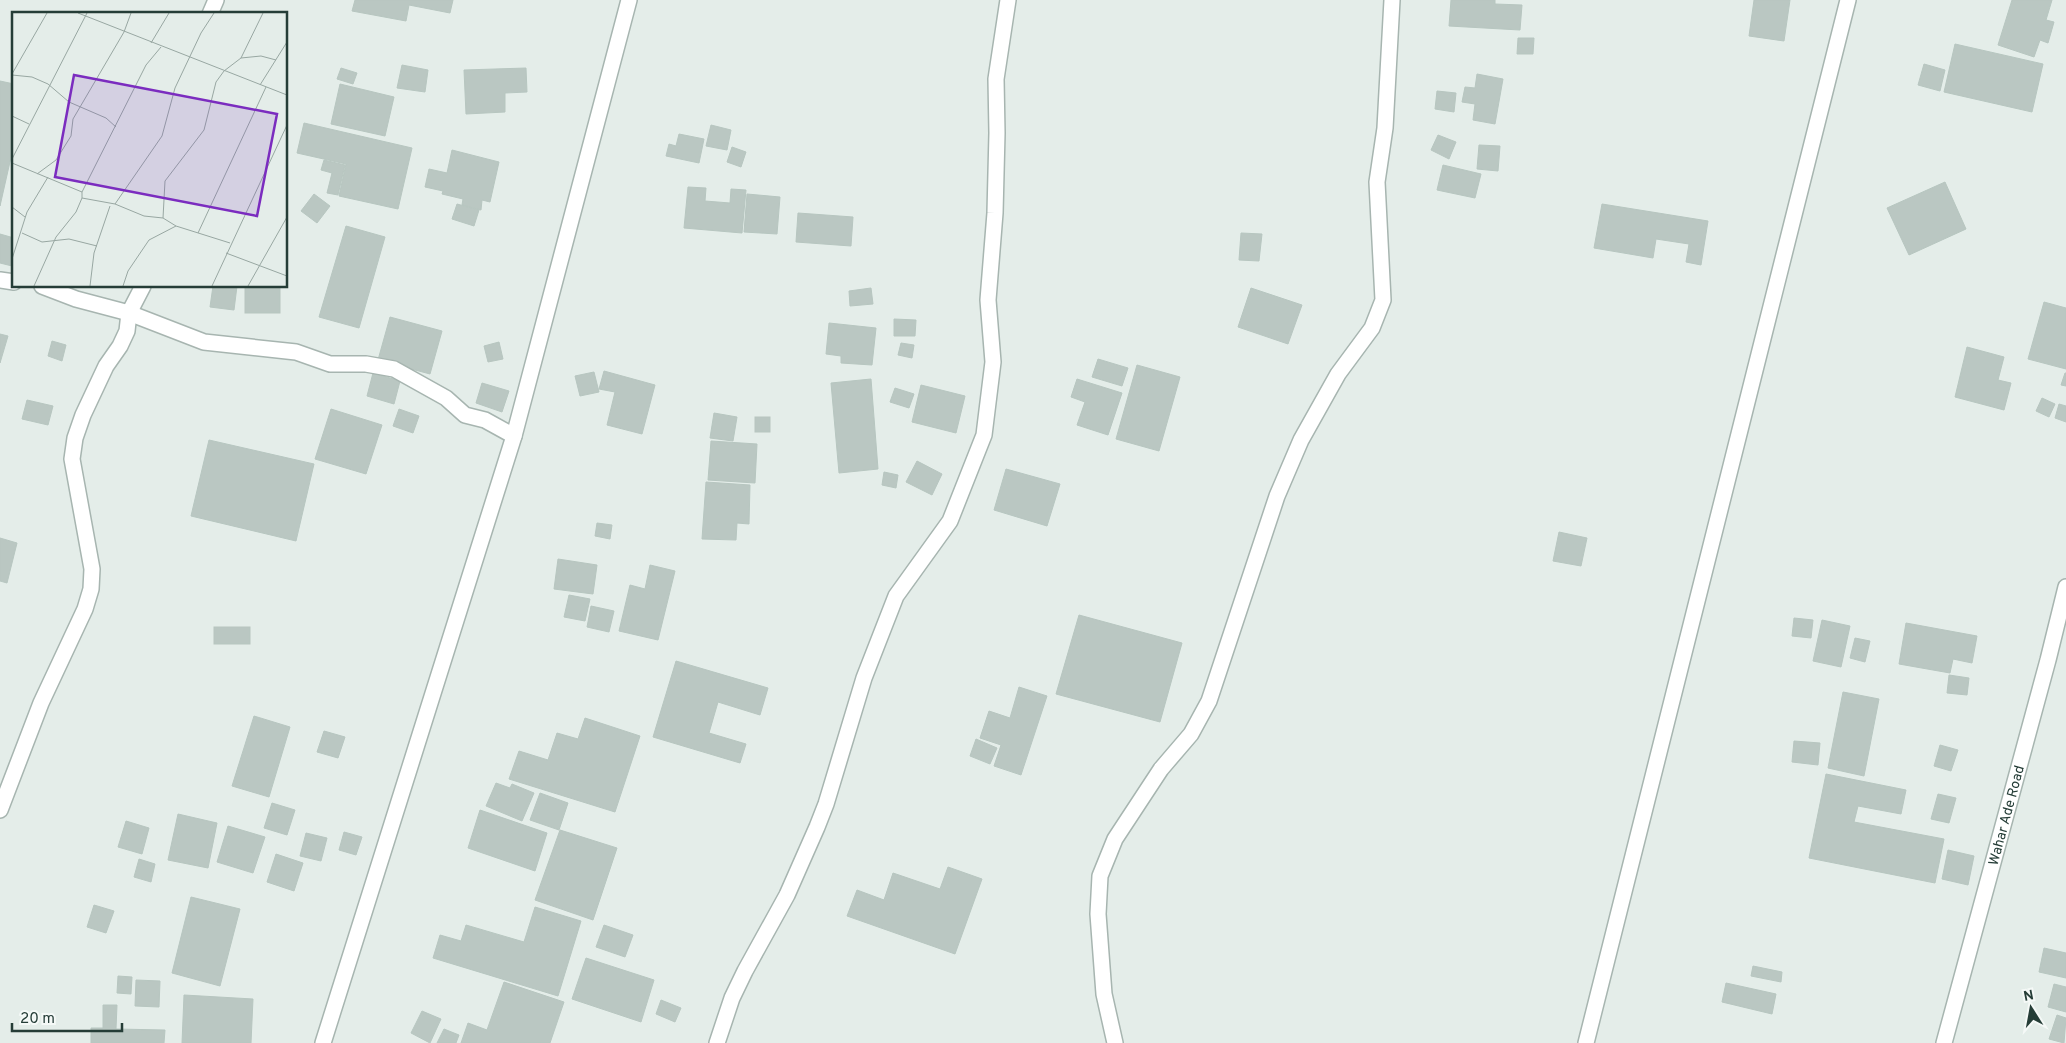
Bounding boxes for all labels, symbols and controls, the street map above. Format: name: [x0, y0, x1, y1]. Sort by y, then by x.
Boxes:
inset map: [12, 12, 288, 288]
street label: Wahar Ade Road: [1986, 764, 2029, 868]
north arrow: [2006, 983, 2056, 1033]
text: N: [2022, 987, 2035, 1006]
scale bar: [12, 1000, 122, 1032]
text: 20 m: [20, 1010, 55, 1029]

